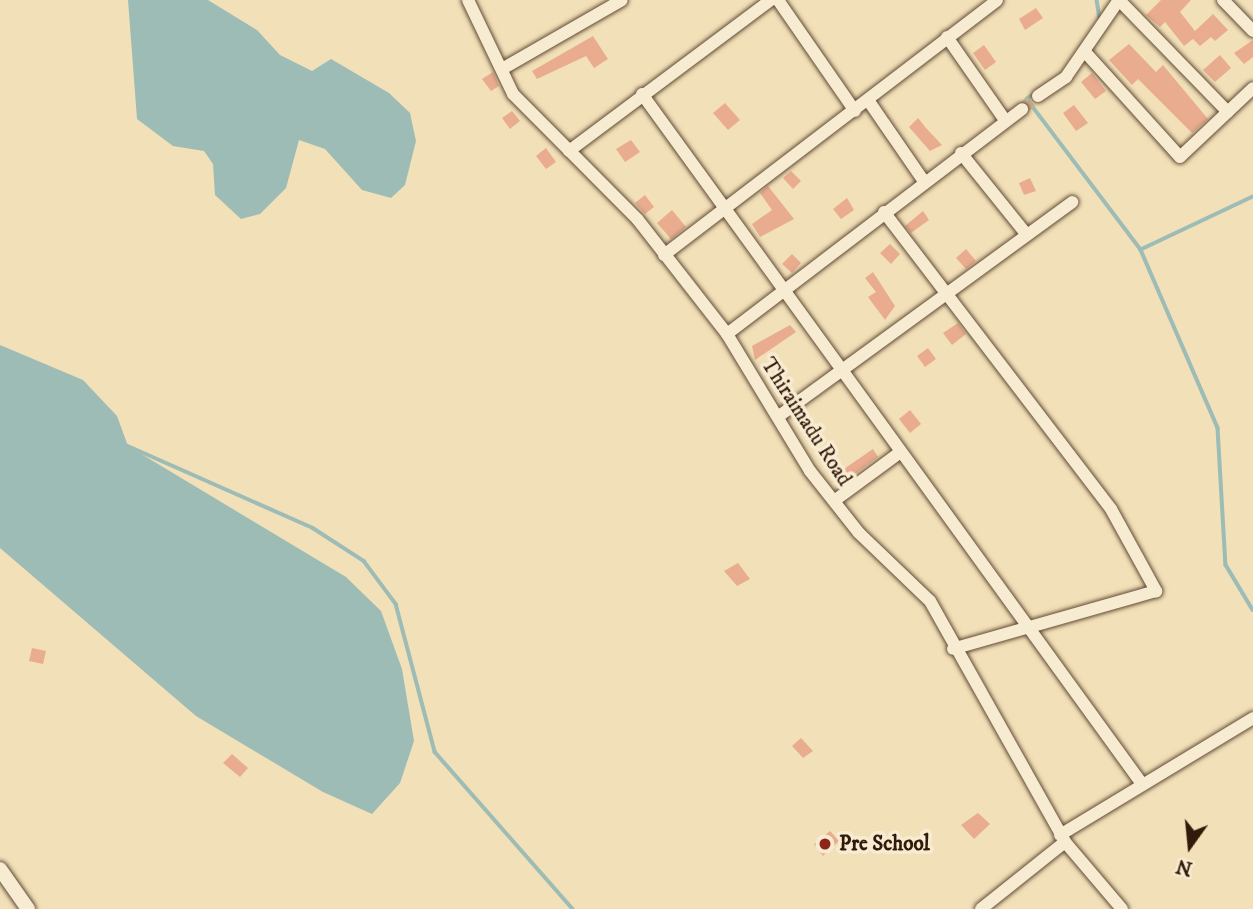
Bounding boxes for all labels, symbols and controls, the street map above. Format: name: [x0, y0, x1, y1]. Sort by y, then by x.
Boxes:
street label: Thiraimadu Road: [755, 353, 857, 491]
north arrow: [1155, 811, 1225, 881]
place label: Pre School: [839, 831, 930, 857]
marker: Pre School: [817, 836, 833, 852]
text: N: [1174, 854, 1195, 880]

